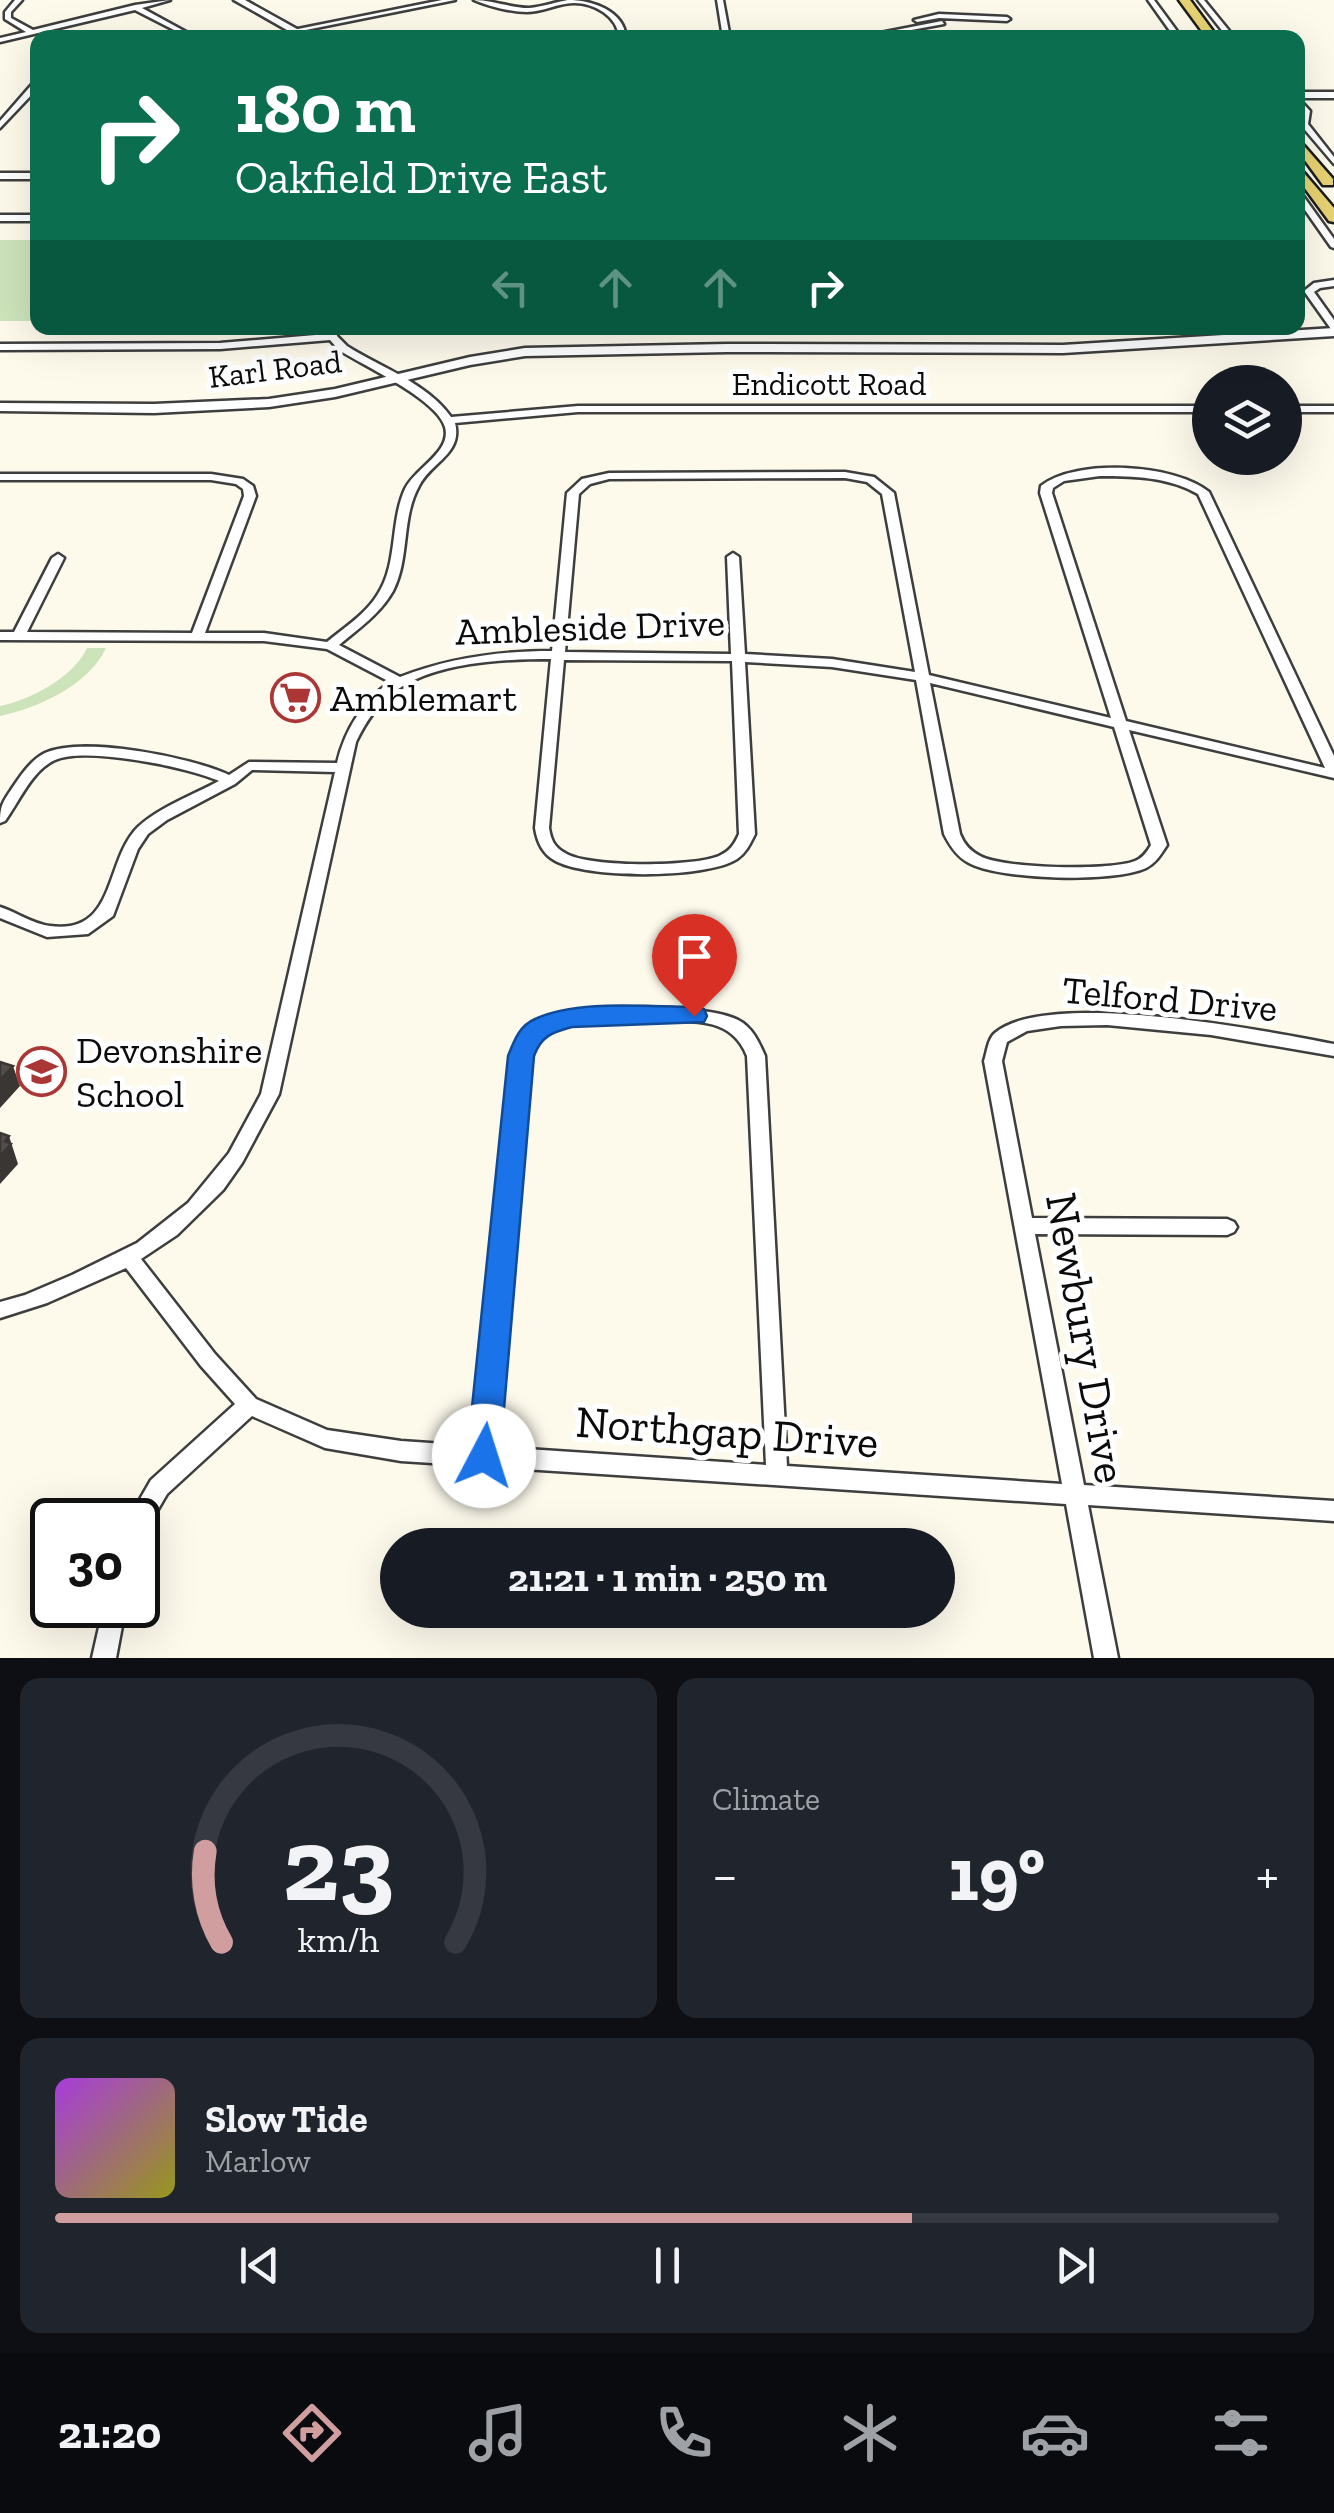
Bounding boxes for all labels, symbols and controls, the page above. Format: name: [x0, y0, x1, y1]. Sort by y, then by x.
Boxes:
text: 180 m: [235, 66, 416, 150]
icon: right: [70, 70, 200, 200]
text: Oakfield Drive East: [235, 151, 607, 205]
icon: left: [483, 260, 538, 315]
icon: ahead: [588, 260, 643, 315]
icon: ahead: [693, 260, 748, 315]
icon: right: [798, 260, 853, 315]
street label: Karl Road: [206, 342, 344, 396]
street label: Endicott Road: [732, 365, 927, 403]
map controls: [1192, 365, 1302, 475]
button: layers: [1192, 365, 1302, 475]
street label: Ambleside Drive: [454, 599, 726, 655]
supermarket icon: Amblemart: [269, 672, 321, 724]
place label: Amblemart: [330, 675, 517, 721]
pin: [652, 914, 737, 1017]
icon: arrive: [667, 929, 722, 984]
street label: Telford Drive: [1061, 967, 1279, 1031]
place label: Devonshire School: [76, 1027, 262, 1117]
school or university icon: Devonshire School: [15, 1046, 67, 1098]
street label: Newbury Drive: [1034, 1189, 1138, 1487]
street label: Northgap Drive: [574, 1394, 880, 1470]
position arrow: [432, 1404, 536, 1508]
speed limit sign: 30: [30, 1498, 160, 1628]
text: 21:21 · 1 min · 250 m: [508, 1555, 827, 1601]
text: Climate: [712, 1780, 820, 1818]
text: 23: [283, 1802, 394, 1927]
text: 19°: [948, 1829, 1045, 1919]
text: −: [712, 1842, 738, 1908]
text: +: [1256, 1842, 1279, 1908]
text: km/h: [298, 1918, 379, 1961]
text: Slow Tide: [205, 2096, 368, 2142]
text: Marlow: [205, 2142, 311, 2180]
icon: previous: [232, 2238, 287, 2293]
icon: pause: [640, 2238, 695, 2293]
icon: next: [1048, 2238, 1103, 2293]
icon: directions: [277, 2398, 347, 2468]
icon: music: [463, 2398, 533, 2468]
icon: phone: [649, 2398, 719, 2468]
icon: climate: [835, 2398, 905, 2468]
icon: car: [1020, 2398, 1090, 2468]
icon: filters: [1206, 2398, 1276, 2468]
text: 21:20: [58, 2406, 161, 2460]

